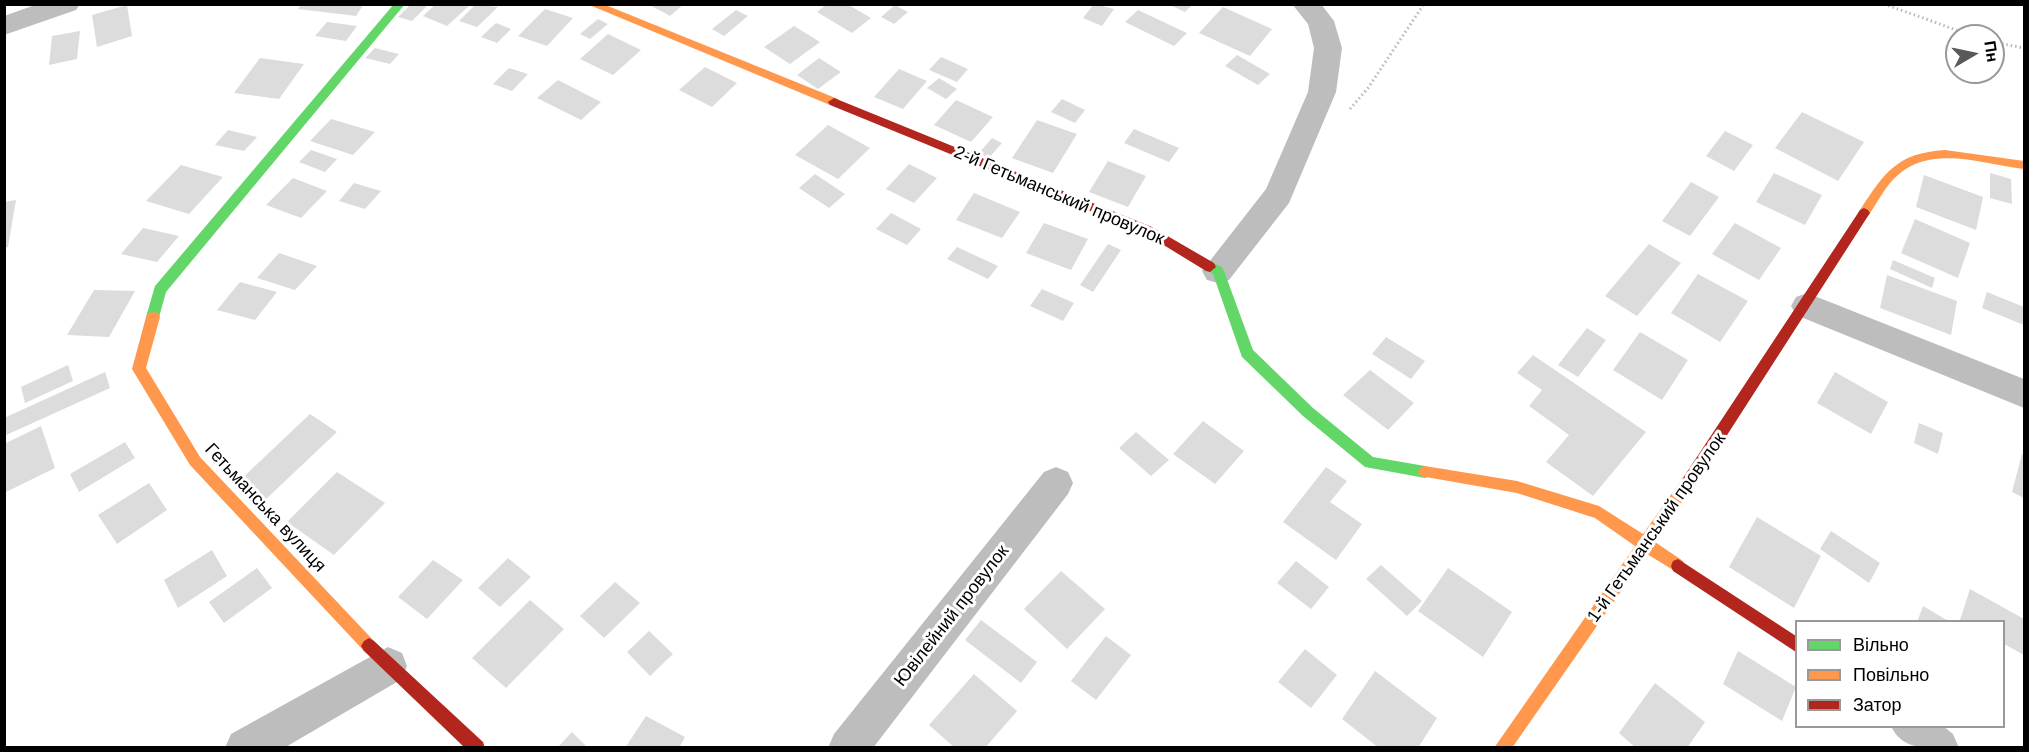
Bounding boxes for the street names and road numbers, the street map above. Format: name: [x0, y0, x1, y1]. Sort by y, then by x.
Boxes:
street label: 2-й Гетьманський провулок: [951, 142, 1167, 250]
street label: 1-й Гетьманський провулок: [1583, 429, 1731, 627]
street label: Гетьманська вулиця: [200, 439, 330, 577]
street label: Ювілейний провулок: [890, 541, 1014, 691]

